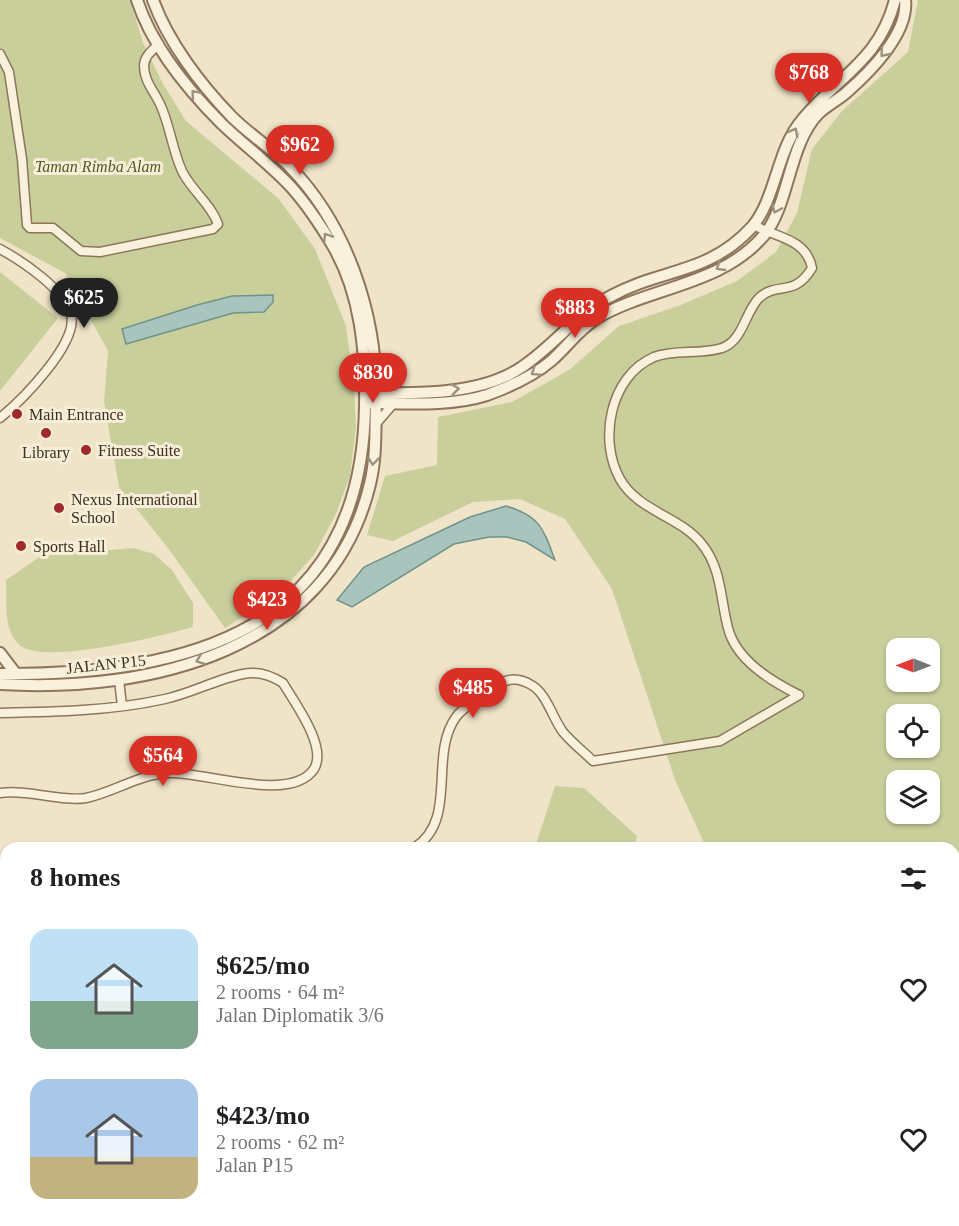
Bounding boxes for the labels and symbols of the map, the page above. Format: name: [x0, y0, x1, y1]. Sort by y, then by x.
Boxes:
one-way arrow: [881, 46, 892, 57]
pin: $768: [773, 53, 845, 104]
one-way arrow: [192, 90, 203, 101]
pin: $962: [264, 125, 336, 176]
one-way arrow: [787, 128, 798, 139]
park label: Taman Rimba Alam: [35, 158, 161, 175]
one-way arrow: [771, 202, 783, 213]
one-way arrow: [322, 233, 334, 243]
one-way arrow: [716, 259, 726, 271]
pin: $625: [48, 278, 120, 329]
pin: $883: [539, 288, 611, 339]
pin: $830: [337, 353, 409, 404]
one-way arrow: [531, 365, 542, 376]
one-way arrow: [451, 383, 460, 395]
place label: Main Entrance: [29, 406, 124, 423]
marker: Main Entrance: [10, 407, 24, 421]
marker: Library: [39, 426, 53, 440]
place label: Fitness Suite: [98, 442, 180, 459]
marker: Fitness Suite: [79, 443, 93, 457]
place label: Library: [22, 444, 70, 462]
one-way arrow: [367, 457, 380, 466]
place label: Nexus International School: [71, 491, 198, 526]
marker: Nexus International School: [52, 501, 66, 515]
place label: Sports Hall: [33, 538, 106, 556]
marker: Sports Hall: [14, 539, 28, 553]
pin: $423: [231, 580, 303, 631]
north arrow: [886, 638, 940, 692]
street label: JALAN P15: [66, 651, 146, 677]
one-way arrow: [195, 653, 206, 665]
pin: $485: [437, 668, 509, 719]
pin: $564: [127, 736, 199, 787]

